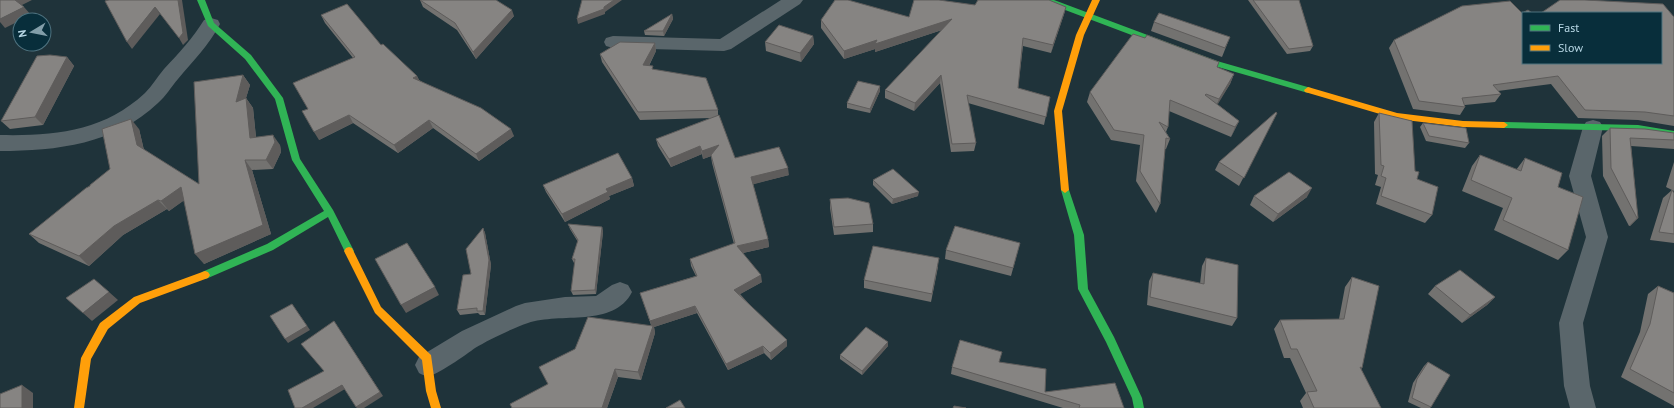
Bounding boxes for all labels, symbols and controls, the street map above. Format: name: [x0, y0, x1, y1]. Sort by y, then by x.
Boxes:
north arrow: [12, 12, 52, 52]
legend: [1522, 12, 1662, 64]
text: Fast: [1558, 20, 1579, 35]
text: N: [15, 29, 30, 39]
text: Slow: [1558, 40, 1583, 55]

